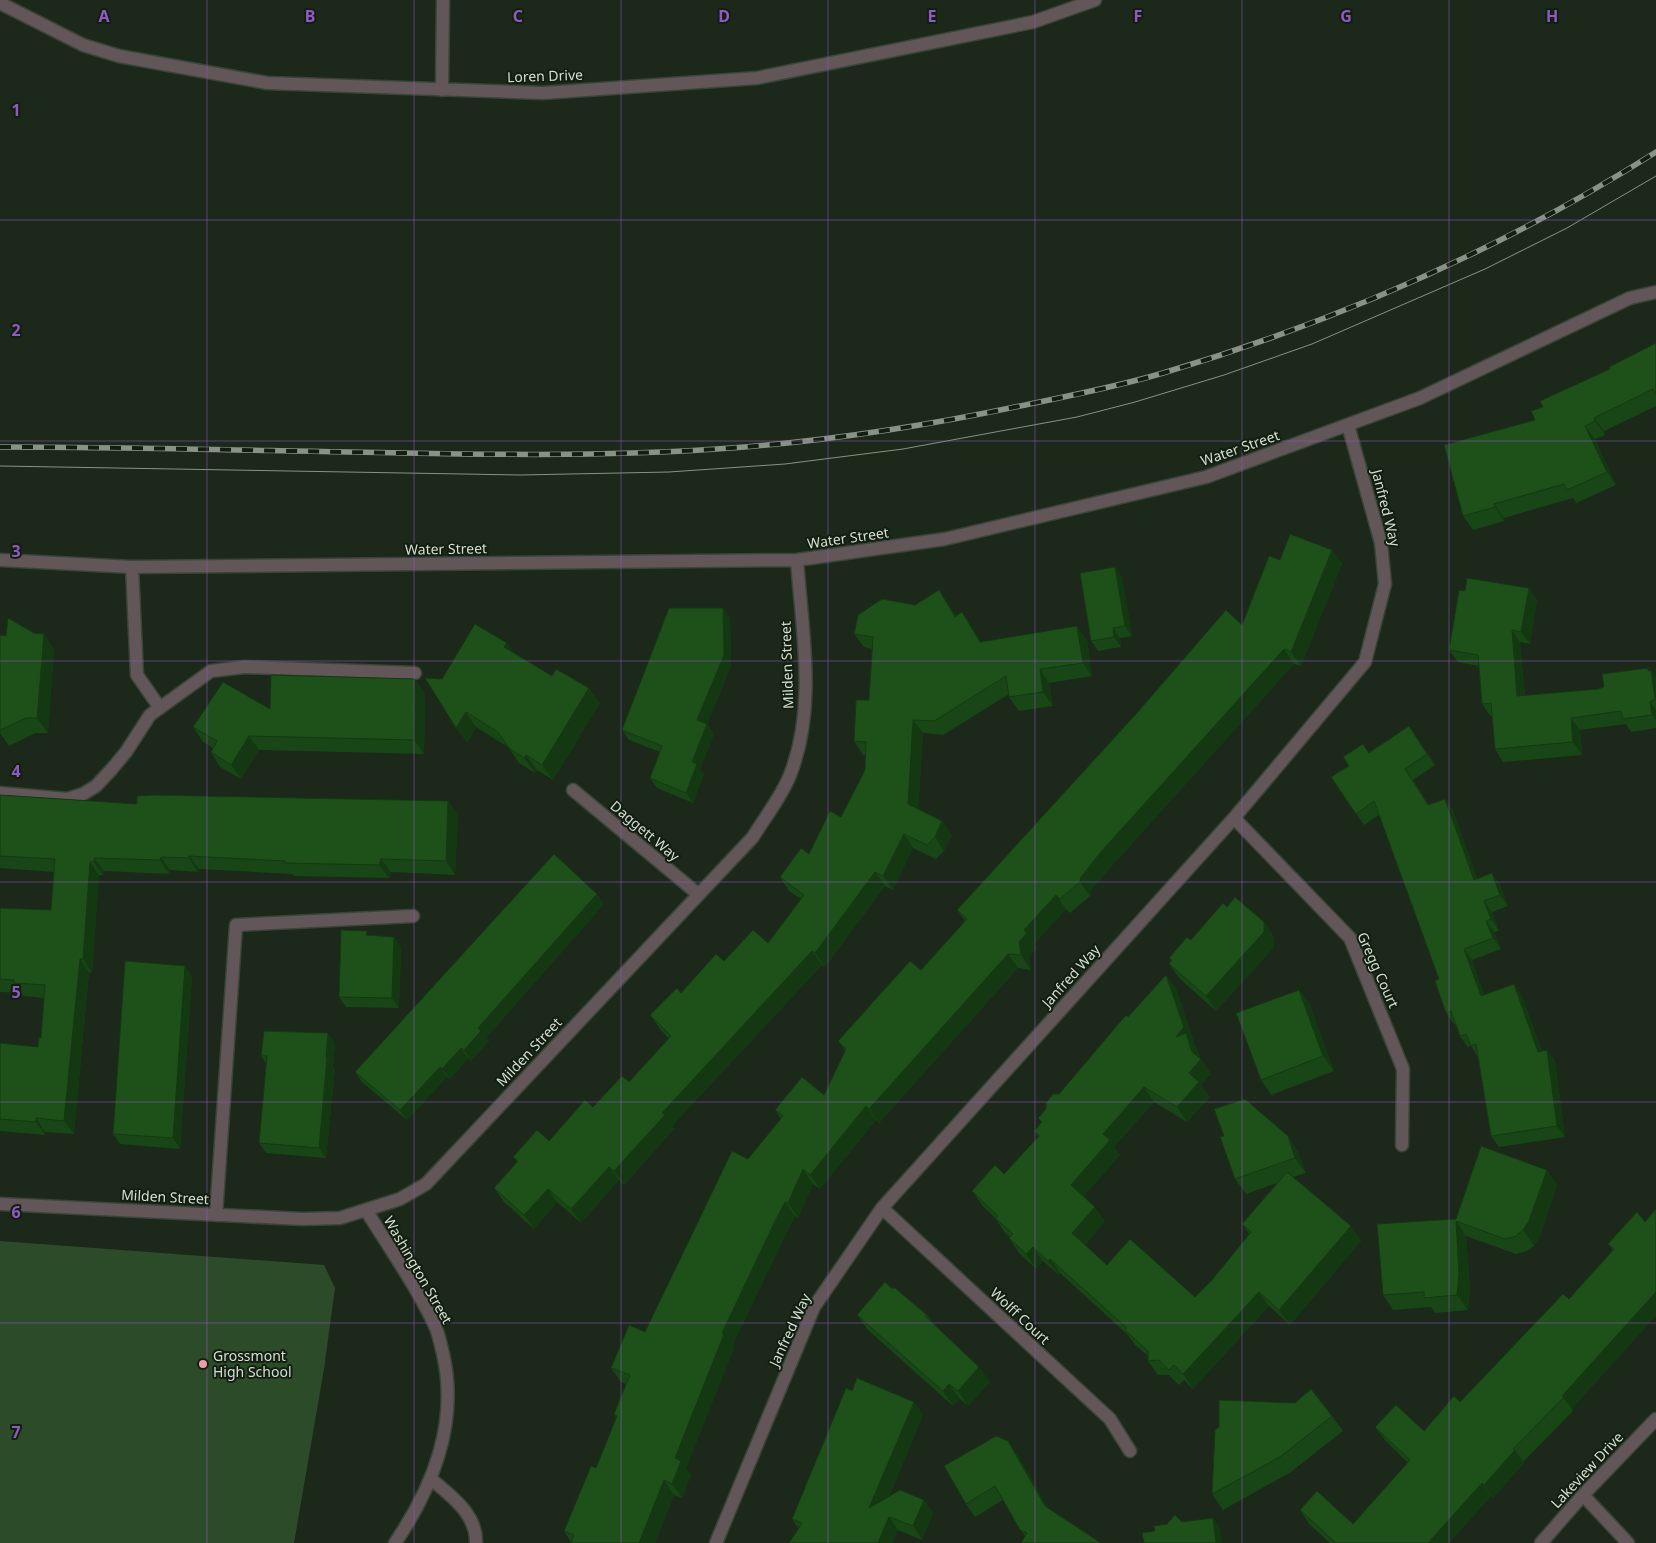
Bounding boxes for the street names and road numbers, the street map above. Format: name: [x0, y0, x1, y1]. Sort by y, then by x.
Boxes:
street label: Loren Drive: [507, 65, 583, 86]
street label: Water Street: [1198, 425, 1282, 470]
street label: Janfred Way: [1367, 466, 1405, 549]
street label: Water Street: [806, 522, 890, 553]
street label: Water Street: [405, 538, 487, 559]
street label: Milden Street: [775, 621, 798, 709]
street label: Daggett Way: [607, 796, 685, 866]
street label: Gregg Court: [1353, 929, 1404, 1011]
street label: Janfred Way: [1036, 939, 1105, 1013]
street label: Milden Street: [492, 1013, 566, 1090]
street label: Milden Street: [121, 1185, 209, 1208]
street label: Washington Street: [380, 1212, 457, 1327]
street label: Wolff Court: [986, 1283, 1054, 1348]
street label: Janfred Way: [763, 1289, 815, 1371]
street label: Lakeview Drive: [1546, 1427, 1627, 1512]

